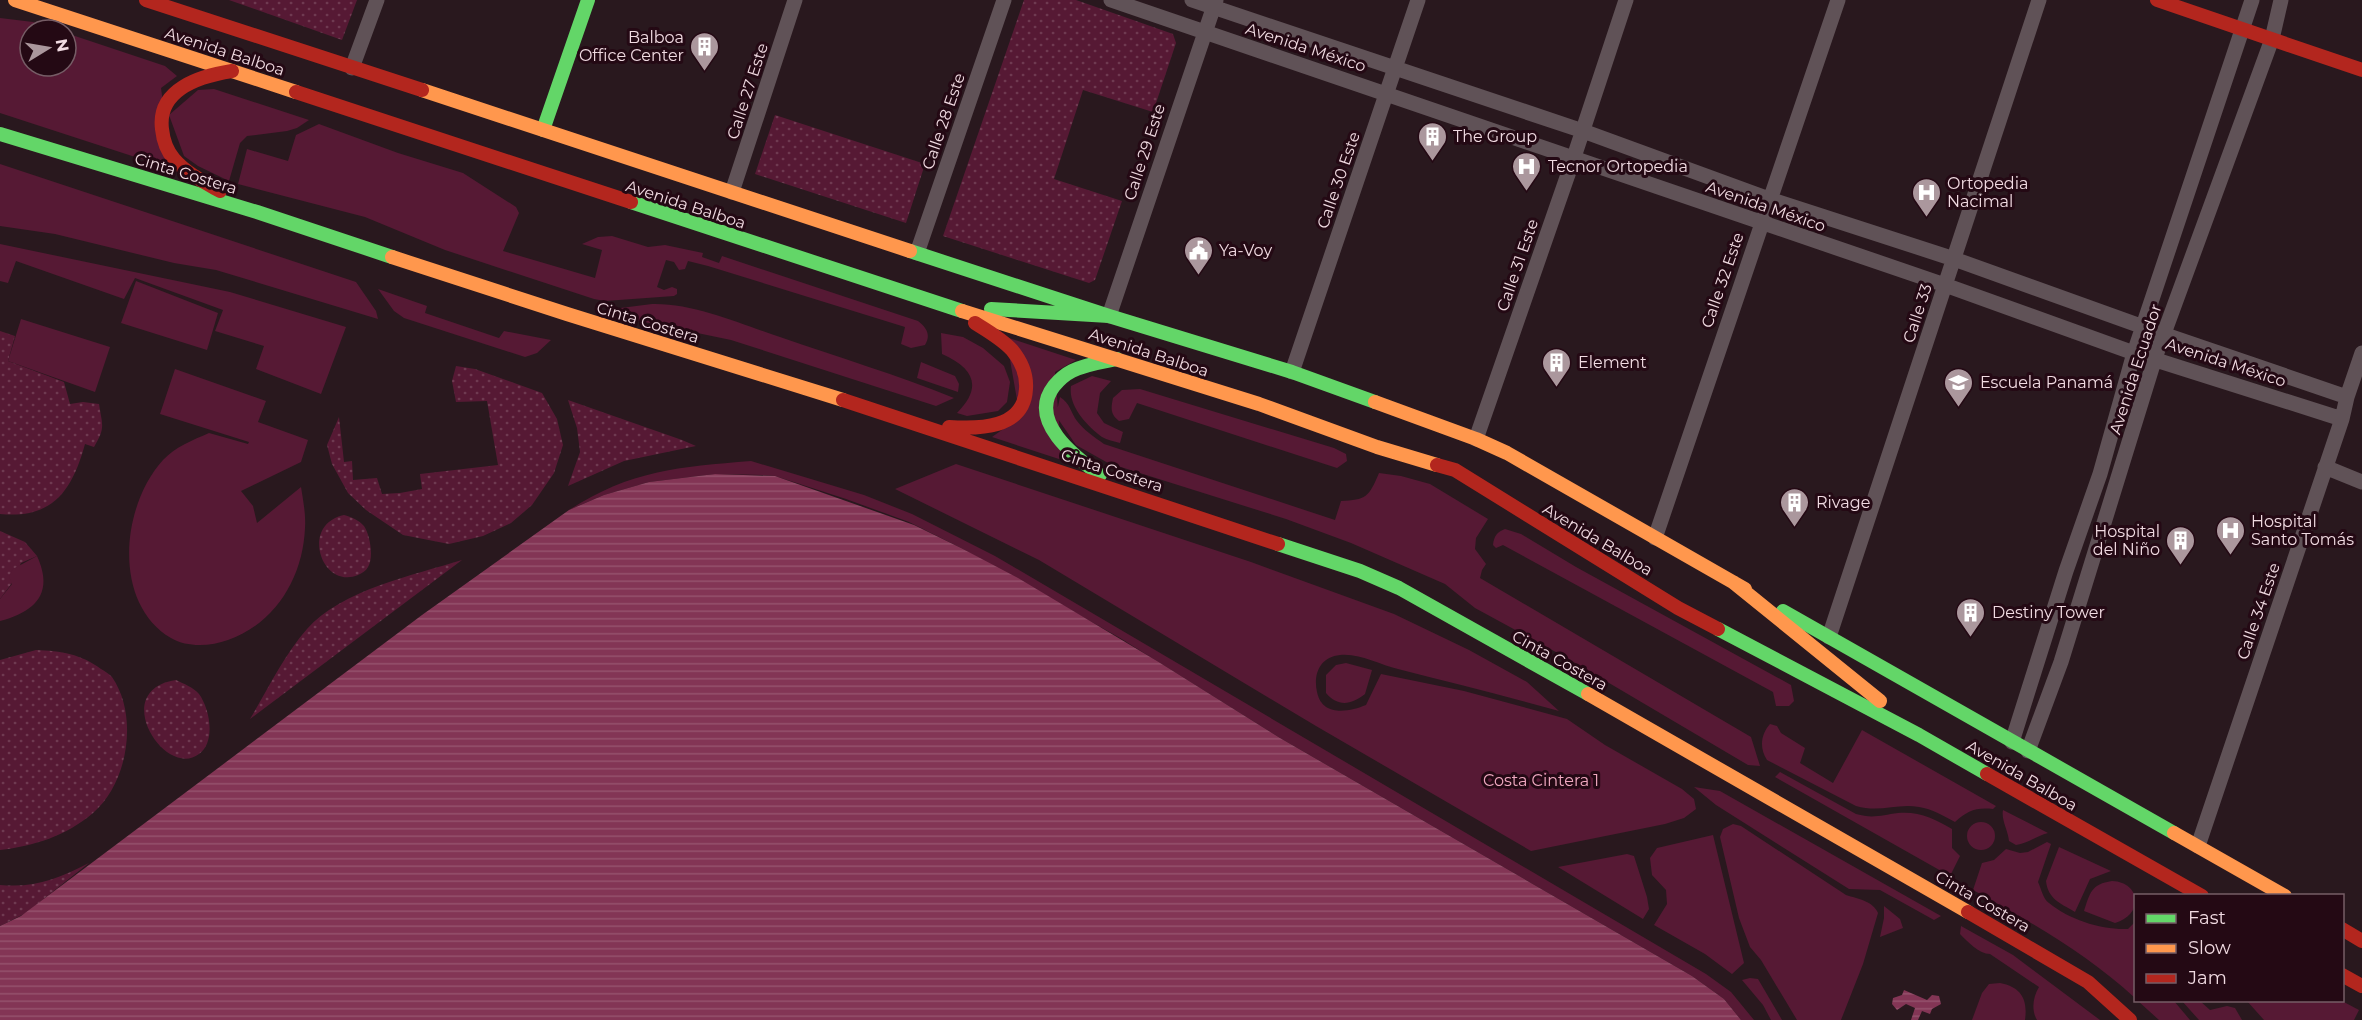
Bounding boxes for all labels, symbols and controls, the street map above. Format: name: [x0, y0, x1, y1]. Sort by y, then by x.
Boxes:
north arrow: [18, 18, 78, 78]
street label: Avenida México: [1243, 19, 1368, 76]
street label: Avenida Balboa: [163, 23, 287, 80]
place label: Balboa Office Center: [579, 28, 684, 65]
building icon: Balboa Office Center: [689, 30, 721, 72]
text: N: [52, 37, 73, 53]
street label: Calle 27 Este: [723, 41, 772, 142]
street label: Calle 28 Este: [918, 70, 969, 172]
street label: Calle 29 Este: [1120, 101, 1169, 203]
building icon: The Group: [1416, 120, 1448, 162]
place label: The Group: [1453, 127, 1537, 146]
street label: Calle 30 Este: [1313, 129, 1364, 231]
street label: Cinta Costera: [132, 149, 239, 198]
hospital icon: Tecnor Ortopedia: [1511, 150, 1543, 192]
place label: Tecnor Ortopedia: [1548, 157, 1688, 176]
place label: Ortopedia Nacimal: [1947, 174, 2028, 211]
street label: Avenida Balboa: [624, 176, 748, 233]
hospital icon: Ortopedia Nacimal: [1910, 176, 1942, 218]
street label: Avenida México: [1704, 177, 1828, 236]
street label: Calle 31 Este: [1493, 217, 1542, 314]
street label: Calle 32 Este: [1697, 230, 1748, 330]
public building icon: Ya-Voy: [1182, 234, 1214, 276]
place label: Ya-Voy: [1219, 241, 1272, 260]
street label: Calle 33: [1899, 281, 1936, 345]
street label: Cinta Costera: [594, 298, 701, 347]
street label: Avenida Ecuador: [2105, 302, 2165, 437]
street label: Avenida Balboa: [1087, 324, 1211, 381]
street label: Avenida México: [2163, 334, 2288, 391]
building icon: Element: [1541, 346, 1573, 388]
place label: Element: [1578, 353, 1647, 372]
school or university icon: Escuela Panamá: [1943, 366, 1975, 408]
place label: Escuela Panamá: [1980, 373, 2113, 392]
street label: Cinta Costera: [1058, 445, 1165, 496]
building icon: Rivage: [1779, 486, 1811, 528]
place label: Rivage: [1816, 493, 1870, 512]
street label: Avenida Balboa: [1539, 499, 1656, 580]
place label: Hospital Santo Tomás: [2251, 512, 2354, 549]
hospital icon: Hospital Santo Tomás: [2214, 514, 2246, 556]
place label: Hospital del Niño: [2093, 522, 2160, 559]
building icon: Hospital del Niño: [2165, 524, 2197, 566]
street label: Calle 34 Este: [2233, 560, 2284, 662]
building icon: Destiny Tower: [1955, 596, 1987, 638]
place label: Destiny Tower: [1992, 603, 2105, 622]
street label: Cinta Costera: [1509, 626, 1611, 694]
street label: Avenida Balboa: [1963, 736, 2081, 815]
park label: Costa Cintera 1: [1483, 771, 1599, 790]
street label: Cinta Costera: [1932, 867, 2033, 936]
legend: [2134, 894, 2344, 1002]
text: Fast: [2188, 907, 2226, 929]
text: Slow: [2188, 937, 2231, 959]
text: Jam: [2187, 967, 2227, 989]

